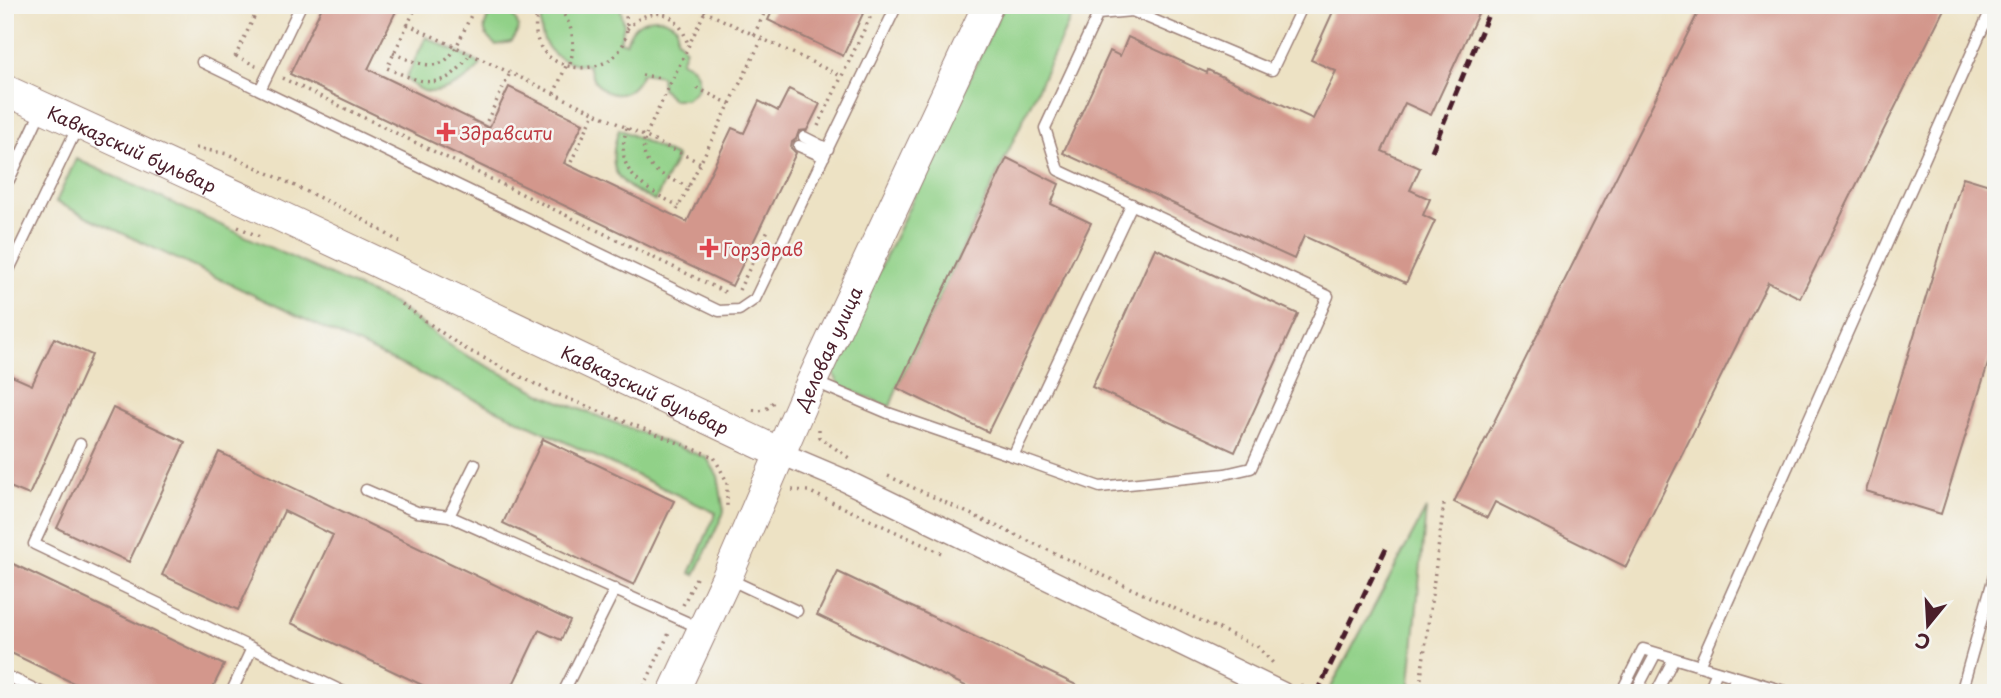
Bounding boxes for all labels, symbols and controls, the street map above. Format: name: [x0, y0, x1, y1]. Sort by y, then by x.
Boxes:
street label: Кавказский бульвар: [43, 98, 221, 199]
place label: Здравсити: [459, 119, 553, 146]
marker: Здравсити: [438, 124, 454, 140]
place label: Горздрав: [723, 235, 803, 262]
marker: Горздрав: [701, 240, 717, 256]
street label: Деловая улица: [787, 281, 868, 415]
street label: Кавказский бульвар: [557, 338, 734, 441]
north arrow: [1892, 590, 1962, 660]
text: С: [1911, 627, 1934, 658]

